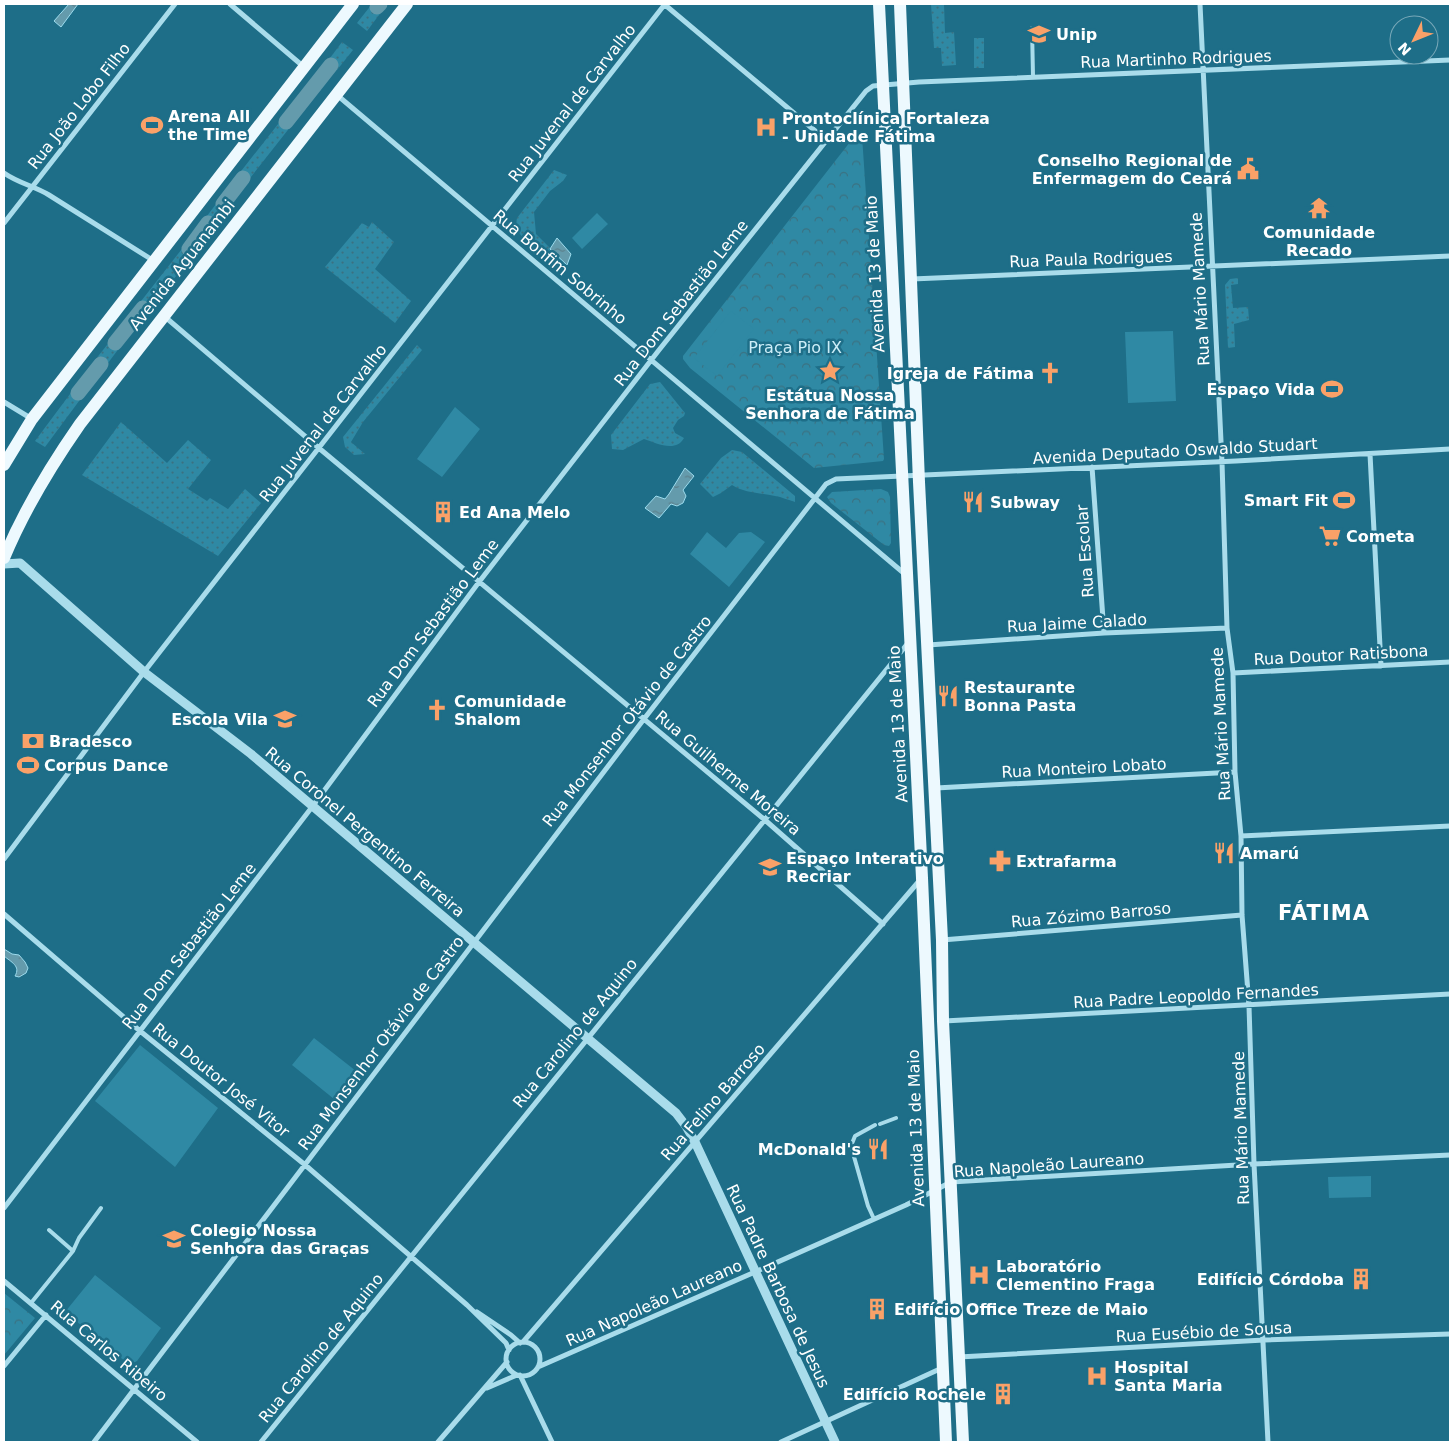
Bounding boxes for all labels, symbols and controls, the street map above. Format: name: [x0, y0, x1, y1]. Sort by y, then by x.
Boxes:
north arrow: [1389, 15, 1439, 65]
street label: Rua Juvenal de Carvalho: [504, 20, 640, 186]
school or university icon: Unip: [1026, 21, 1052, 47]
place label: Unip: [1056, 25, 1097, 44]
street label: Rua João Lobo Filho: [24, 39, 134, 173]
text: N: [1395, 39, 1414, 59]
street label: Rua Martinho Rodrigues: [1080, 46, 1272, 72]
place label: Arena All the Time: [168, 107, 250, 144]
place label: Prontoclínica Fortaleza - Unidade Fátima: [782, 109, 990, 146]
sports icon: Arena All the Time: [139, 112, 165, 138]
hospital icon: Prontoclínica Fortaleza - Unidade Fátima: [753, 114, 779, 140]
place label: Conselho Regional de Enfermagem do Ceará: [1032, 151, 1232, 188]
public building icon: Conselho Regional de Enfermagem do Ceará: [1235, 156, 1261, 182]
street label: Avenida 13 de Maio: [861, 195, 889, 353]
temple icon: Comunidade Recado: [1306, 195, 1332, 221]
street label: Avenida Aguanambi: [125, 196, 239, 334]
street label: Rua Bonfim Sobrinho: [489, 206, 631, 328]
street label: Rua Mário Mamede: [1186, 212, 1214, 366]
street label: Rua Dom Sebastião Leme: [610, 216, 752, 390]
place label: Comunidade Recado: [1263, 223, 1375, 260]
street label: Rua Paula Rodrigues: [1009, 247, 1173, 271]
park label: Praça Pio IX: [748, 338, 842, 357]
street label: Rua Juvenal de Carvalho: [255, 340, 391, 506]
place icon: Estátua Nossa Senhora de Fátima: [817, 358, 843, 384]
church icon: Igreja de Fátima: [1037, 360, 1063, 386]
place label: Igreja de Fátima: [887, 364, 1034, 383]
sports icon: Espaço Vida: [1319, 376, 1345, 402]
place label: Espaço Vida: [1206, 380, 1315, 399]
place label: Estátua Nossa Senhora de Fátima: [745, 386, 915, 423]
street label: Avenida Deputado Oswaldo Studart: [1032, 434, 1318, 468]
sports icon: Smart Fit: [1331, 487, 1357, 513]
restaurant icon: Subway: [960, 489, 986, 515]
place label: Smart Fit: [1244, 491, 1328, 510]
place label: Subway: [990, 493, 1060, 512]
building icon: Ed Ana Melo: [430, 499, 456, 525]
place label: Ed Ana Melo: [459, 503, 570, 522]
street label: Rua Escolar: [1072, 503, 1098, 598]
supermarket icon: Cometa: [1317, 523, 1343, 549]
place label: Cometa: [1346, 527, 1415, 546]
street label: Rua Dom Sebastião Leme: [363, 535, 503, 711]
street label: Rua Jaime Calado: [1007, 610, 1147, 636]
street label: Rua Monsenhor Otávio de Castro: [538, 611, 716, 831]
street label: Rua Doutor Ratisbona: [1253, 641, 1429, 669]
street label: Avenida 13 de Maio: [884, 645, 912, 803]
street label: Rua Mário Mamede: [1207, 647, 1235, 801]
place label: Restaurante Bonna Pasta: [964, 678, 1076, 715]
restaurant icon: Restaurante Bonna Pasta: [935, 683, 961, 709]
place label: Comunidade Shalom: [454, 692, 566, 729]
church icon: Comunidade Shalom: [424, 697, 450, 723]
school or university icon: Escola Vila: [272, 706, 298, 732]
street label: Rua Guilherme Moreira: [651, 707, 805, 839]
place label: Escola Vila: [171, 710, 268, 729]
bank icon: Bradesco: [20, 728, 46, 754]
place label: Bradesco: [49, 732, 132, 751]
street label: Rua Coronel Pergentino Ferreira: [261, 743, 469, 921]
sports icon: Corpus Dance: [15, 752, 41, 778]
street label: Rua Monteiro Lobato: [1001, 754, 1167, 782]
place label: Corpus Dance: [44, 756, 169, 775]
restaurant icon: Amarú: [1211, 840, 1237, 866]
place label: Amarú: [1240, 844, 1299, 863]
pharmacy icon: Extrafarma: [987, 848, 1013, 874]
place label: Espaço Interativo Recriar: [786, 849, 944, 886]
place label: Extrafarma: [1016, 852, 1117, 871]
school or university icon: Espaço Interativo Recriar: [757, 854, 783, 880]
street label: Rua Dom Sebastião Leme: [118, 859, 260, 1033]
street label: Rua Zózimo Barroso: [1010, 899, 1172, 931]
district label: FÁTIMA: [1278, 900, 1370, 925]
street label: Rua Monsenhor Otávio de Castro: [294, 932, 468, 1154]
street label: Rua Carolino de Aquino: [509, 954, 641, 1112]
street label: Rua Padre Leopoldo Fernandes: [1073, 980, 1319, 1012]
street label: Rua Doutor José Vitor: [149, 1019, 294, 1141]
street label: Rua Felino Barroso: [657, 1040, 769, 1164]
street label: Avenida 13 de Maio: [904, 1049, 928, 1207]
street label: Rua Mário Mamede: [1229, 1051, 1253, 1205]
restaurant icon: McDonald's: [865, 1136, 891, 1162]
place label: McDonald's: [758, 1140, 861, 1159]
street label: Rua Napoleão Laureano: [953, 1149, 1145, 1181]
street label: Rua Padre Barbosa de Jesus: [722, 1181, 834, 1391]
place label: Colegio Nossa Senhora das Graças: [190, 1221, 369, 1258]
school or university icon: Colegio Nossa Senhora das Graças: [161, 1226, 187, 1252]
street label: Rua Napoleão Laureano: [563, 1256, 745, 1350]
place label: Laboratório Clementino Fraga: [996, 1257, 1155, 1294]
hospital icon: Laboratório Clementino Fraga: [966, 1262, 992, 1288]
building icon: Edifício Córdoba: [1348, 1266, 1374, 1292]
street label: Rua Carolino de Aquino: [255, 1269, 387, 1427]
place label: Edifício Córdoba: [1197, 1270, 1344, 1289]
building icon: Edifício Office Treze de Maio: [864, 1296, 890, 1322]
street label: Rua Carlos Ribeiro: [47, 1297, 171, 1405]
place label: Edifício Office Treze de Maio: [894, 1300, 1148, 1319]
street label: Rua Eusébio de Sousa: [1115, 1318, 1293, 1346]
place label: Hospital Santa Maria: [1114, 1358, 1223, 1395]
hospital icon: Hospital Santa Maria: [1084, 1363, 1110, 1389]
building icon: Edifício Rochele: [990, 1381, 1016, 1407]
place label: Edifício Rochele: [843, 1385, 986, 1404]

